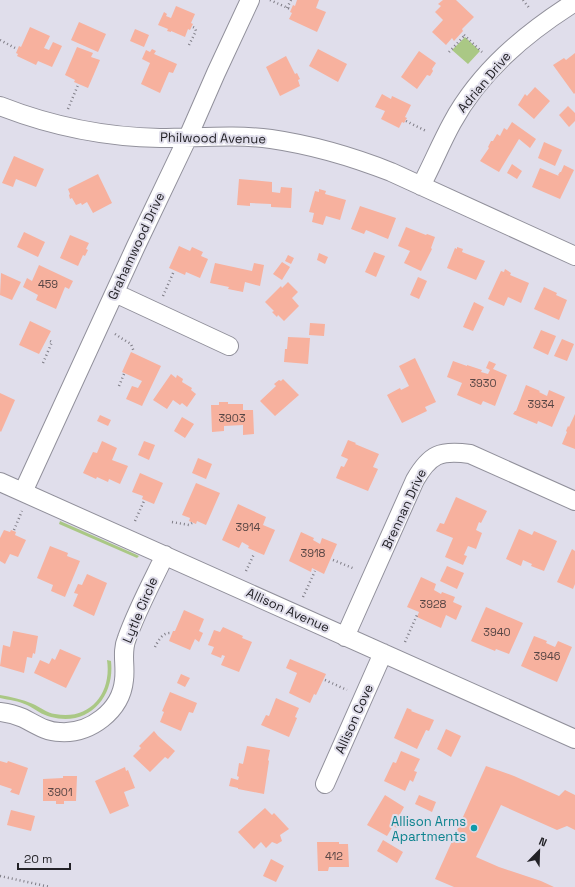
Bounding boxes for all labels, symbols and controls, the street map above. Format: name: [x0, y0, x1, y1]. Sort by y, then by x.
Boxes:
street label: Adrian Drive: [454, 48, 514, 116]
street label: Philwood Avenue: [160, 129, 266, 147]
street label: Grahamwood Drive: [104, 190, 168, 302]
house number: 459: [38, 277, 58, 291]
house number: 3930: [469, 376, 497, 390]
house number: 3934: [528, 397, 555, 411]
house number: 3903: [218, 411, 246, 425]
street label: Brennan Drive: [378, 466, 430, 552]
house number: 3914: [236, 520, 261, 534]
house number: 3918: [301, 546, 326, 560]
street label: Lytle Circle: [118, 574, 162, 646]
street label: Allison Avenue: [244, 584, 332, 636]
house number: 3928: [420, 597, 447, 611]
house number: 3940: [483, 625, 511, 639]
house number: 3946: [534, 649, 561, 663]
street label: Allison Cove: [331, 682, 377, 756]
house number: 3901: [47, 785, 73, 799]
place label: Allison Arms Apartments: [391, 813, 466, 845]
marker: Allison Arms Apartments: [469, 823, 479, 833]
north arrow: [519, 831, 559, 871]
text: N: [537, 834, 549, 850]
scale bar: [18, 845, 70, 871]
house number: 412: [325, 849, 343, 863]
text: 20 m: [24, 851, 52, 867]

